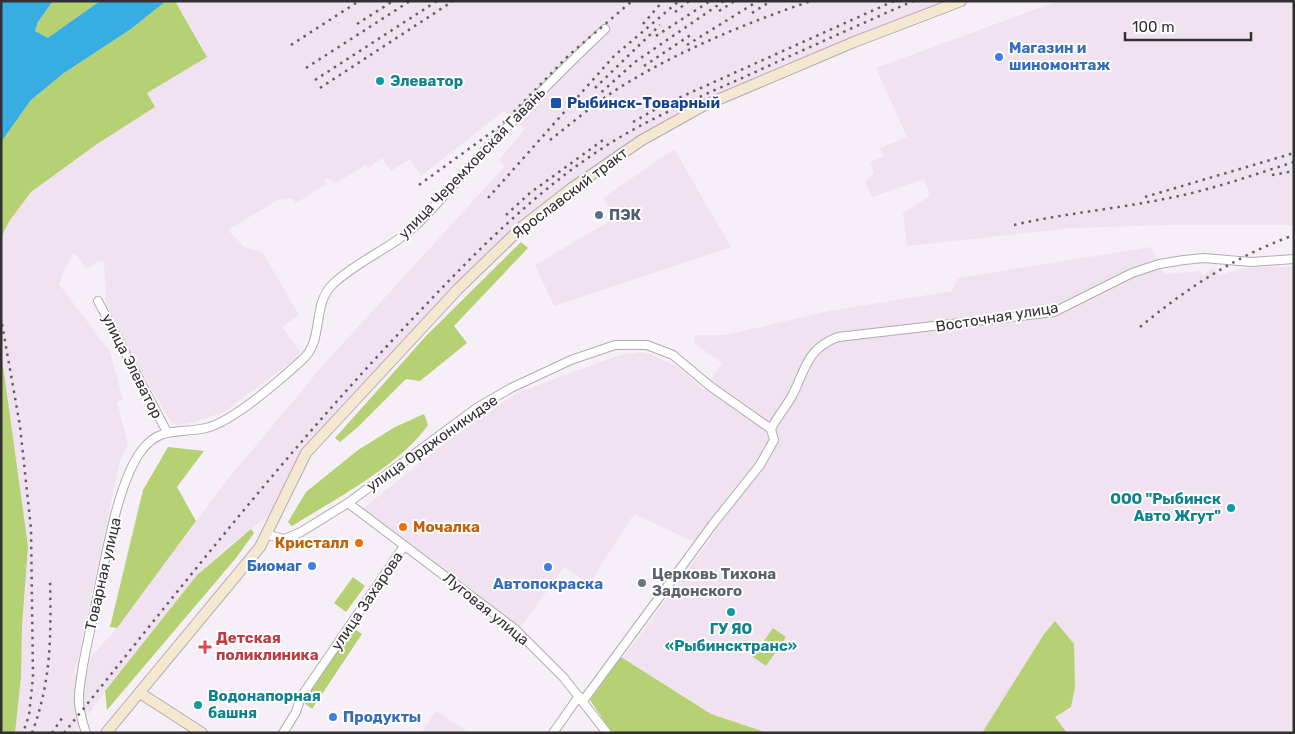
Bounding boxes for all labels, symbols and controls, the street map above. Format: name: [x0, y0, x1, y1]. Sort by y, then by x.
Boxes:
scale bar: [1125, 10, 1251, 42]
text: 100 m: [1132, 18, 1174, 36]
place label: Магазин и шиномонтаж: [1009, 39, 1110, 74]
marker: Магазин и шиномонтаж: [993, 51, 1005, 63]
place label: Элеватор: [390, 72, 463, 90]
marker: Элеватор: [374, 75, 386, 87]
street label: улица Черемховская Гавань: [395, 83, 550, 242]
place label: Рыбинск-Товарный: [567, 94, 720, 112]
marker: Рыбинск-Товарный: [549, 96, 563, 110]
street label: Ярославский тракт: [509, 143, 632, 242]
place label: ПЭК: [609, 206, 642, 224]
marker: ПЭК: [593, 209, 605, 221]
street label: Восточная улица: [934, 298, 1060, 336]
street label: улица Элеватор: [98, 311, 166, 421]
street label: улица Орджоникидзе: [363, 391, 501, 495]
place label: ООО "Рыбинск Авто Жгут": [1110, 490, 1221, 525]
marker: ООО "Рыбинск Авто Жгут": [1225, 502, 1237, 514]
street label: Товарная улица: [81, 516, 125, 632]
place label: Мочалка: [413, 518, 480, 536]
marker: Мочалка: [397, 521, 409, 533]
place label: Кристалл: [275, 534, 349, 552]
marker: Кристалл: [353, 537, 365, 549]
street label: улица Захарова: [327, 548, 407, 654]
place label: Биомаг: [247, 557, 302, 575]
marker: Биомаг: [306, 560, 318, 572]
marker: Автопокраска: [542, 561, 554, 573]
place label: Церковь Тихона Задонского: [652, 565, 776, 600]
street label: Луговая улица: [439, 569, 533, 649]
place label: Автопокраска: [493, 575, 603, 593]
marker: Церковь Тихона Задонского: [636, 577, 648, 589]
marker: ГУ ЯО «Рыбинсктранс»: [725, 606, 737, 618]
place label: ГУ ЯО «Рыбинсктранс»: [665, 620, 797, 655]
place label: Детская поликлиника: [216, 629, 319, 664]
marker: Детская поликлиника: [198, 640, 212, 654]
place label: Водонапорная башня: [208, 687, 321, 722]
marker: Водонапорная башня: [192, 699, 204, 711]
place label: Продукты: [343, 708, 421, 726]
marker: Продукты: [327, 711, 339, 723]

